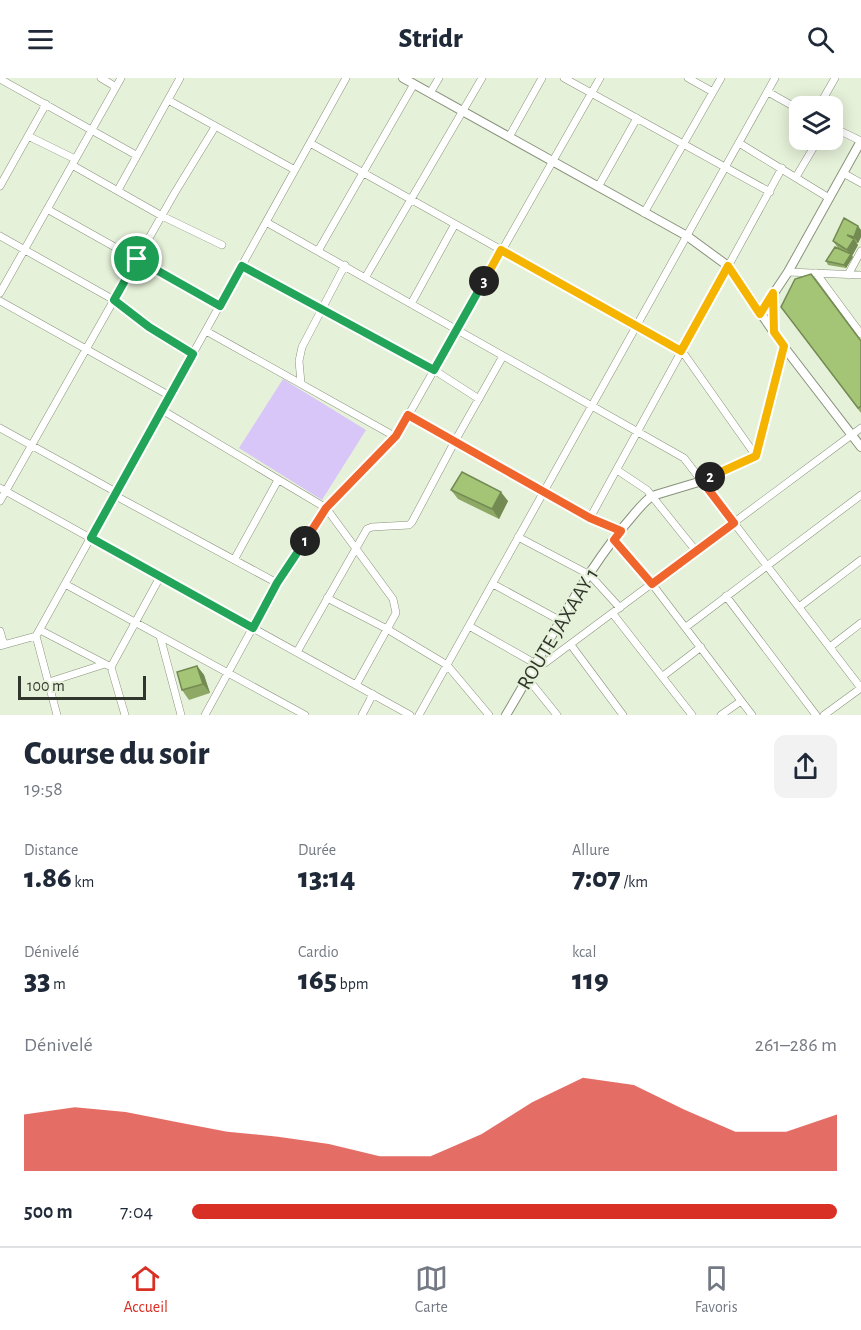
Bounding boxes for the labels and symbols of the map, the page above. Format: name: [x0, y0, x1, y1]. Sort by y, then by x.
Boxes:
pin: [111, 233, 162, 284]
pin: 3: [469, 266, 499, 296]
pin: 2: [695, 462, 725, 492]
pin: 1: [290, 526, 320, 556]
street label: ROUTE JAXAAY 1: [514, 565, 602, 693]
scale bar: [18, 673, 146, 700]

